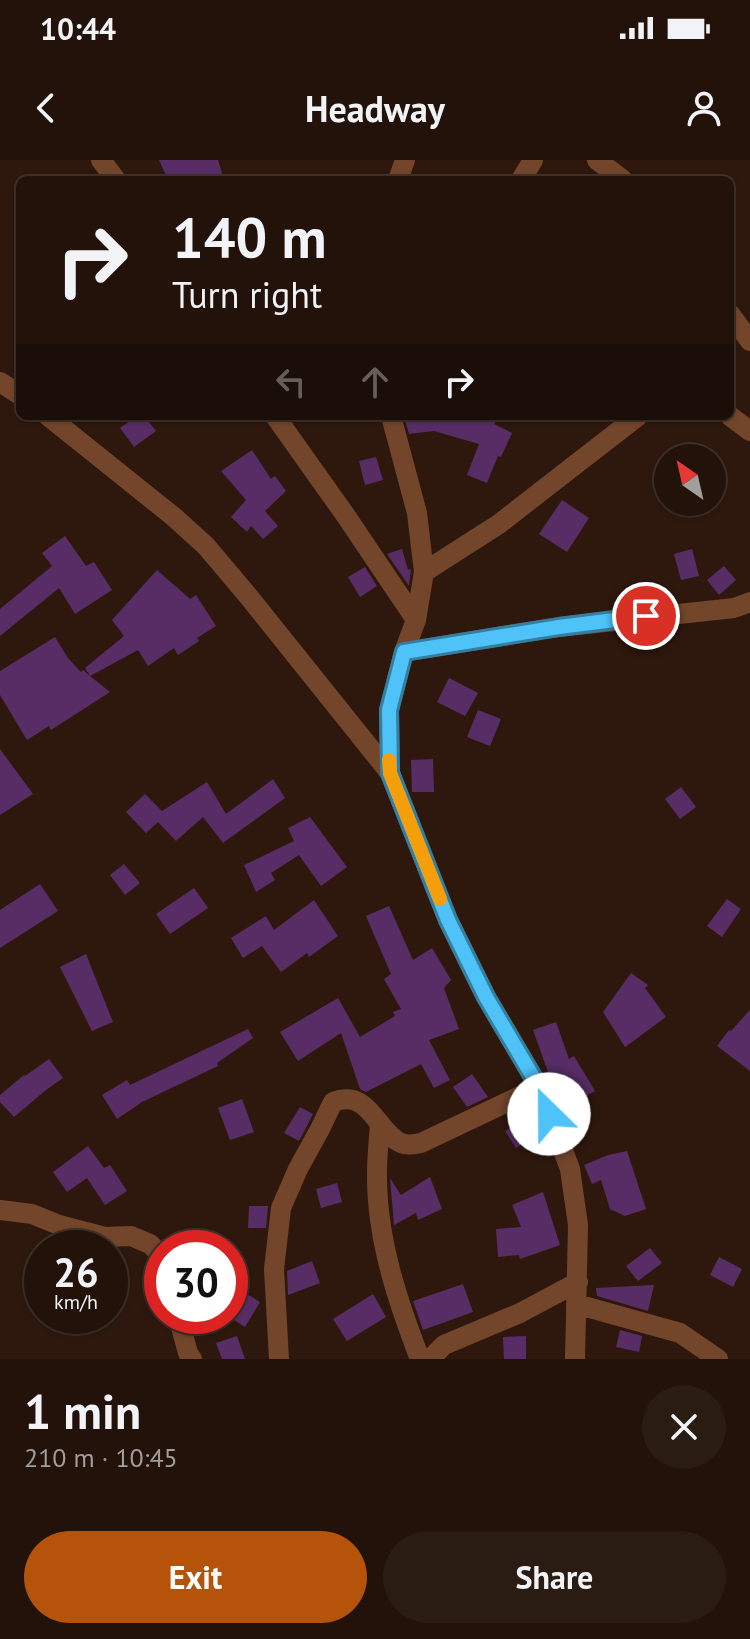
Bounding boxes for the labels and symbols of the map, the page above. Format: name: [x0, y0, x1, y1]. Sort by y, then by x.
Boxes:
north arrow: [654, 444, 726, 516]
pin: [612, 582, 680, 650]
position arrow: [507, 1072, 591, 1156]
speed limit sign: 30: [144, 1230, 248, 1334]

